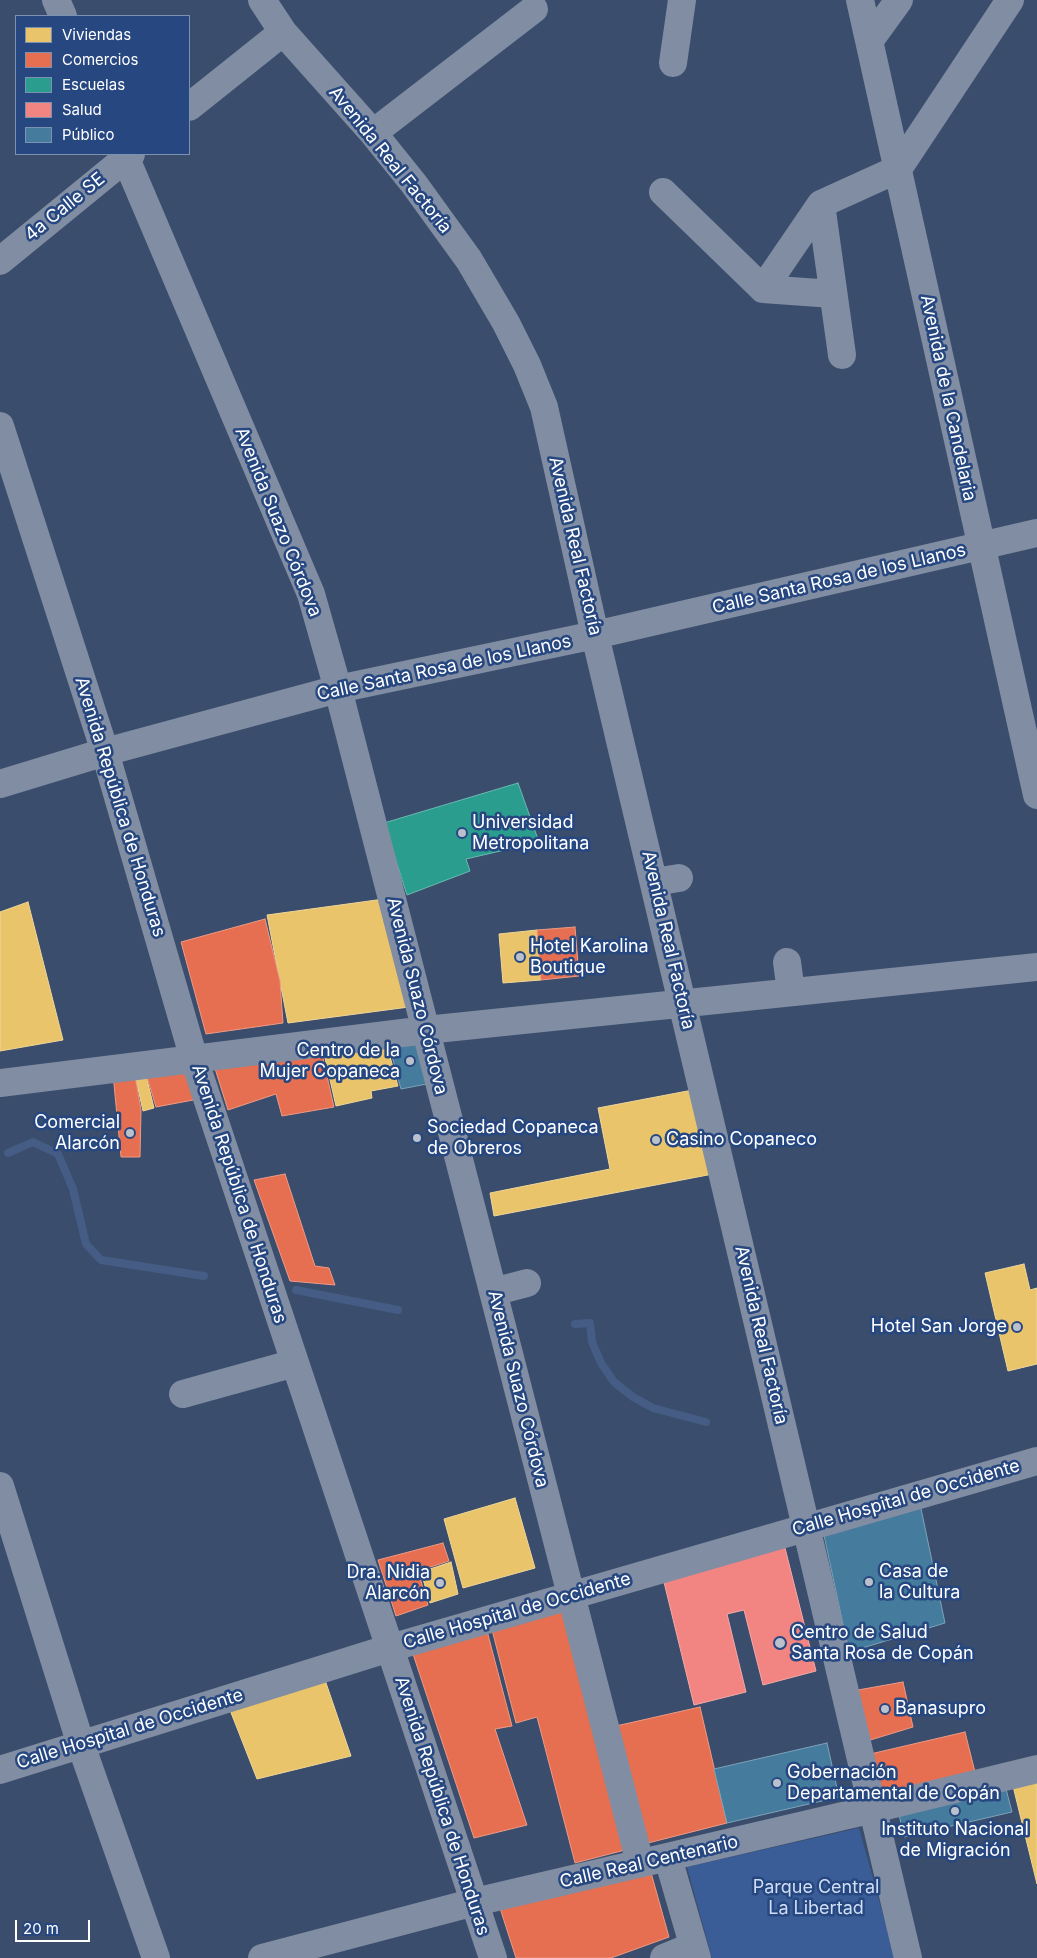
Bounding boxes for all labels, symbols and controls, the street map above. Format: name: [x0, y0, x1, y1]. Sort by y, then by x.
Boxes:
legend: [15, 15, 190, 155]
text: Viviendas: [62, 25, 131, 44]
text: Comercios: [62, 50, 138, 69]
text: Escuelas: [62, 75, 125, 94]
street label: Avenida Real Factoría: [324, 82, 456, 238]
text: Salud: [62, 100, 102, 119]
text: Público: [62, 125, 114, 144]
street label: 4a Calle SE: [21, 168, 109, 246]
street label: Avenida de la Candelaria: [916, 293, 980, 503]
street label: Avenida Suazo Córdova: [230, 424, 326, 620]
street label: Avenida Real Factoría: [544, 455, 606, 637]
street label: Calle Santa Rosa de los Llanos: [710, 539, 968, 619]
street label: Calle Santa Rosa de los Llanos: [315, 630, 573, 706]
street label: Avenida República de Honduras: [70, 674, 170, 940]
place label: Universidad Metropolitana: [472, 812, 589, 854]
marker: Universidad Metropolitana: [456, 827, 468, 839]
street label: Avenida Real Factoría: [637, 849, 699, 1031]
street label: Avenida Suazo Córdova: [382, 895, 452, 1097]
place label: Hotel Karolina Boutique: [530, 936, 649, 979]
marker: Hotel Karolina Boutique: [514, 951, 526, 963]
place label: Centro de la Mujer Copaneca: [259, 1040, 400, 1082]
marker: Centro de la Mujer Copaneca: [404, 1055, 416, 1067]
street label: Avenida República de Honduras: [187, 1062, 291, 1326]
place label: Comercial Alarcón: [34, 1112, 120, 1154]
place label: Sociedad Copaneca de Obreros: [427, 1117, 599, 1160]
marker: Comercial Alarcón: [124, 1127, 136, 1139]
place label: Casino Copaneco: [666, 1129, 817, 1151]
marker: Sociedad Copaneca de Obreros: [411, 1132, 423, 1144]
marker: Casino Copaneco: [650, 1134, 662, 1146]
street label: Avenida Real Factoría: [730, 1244, 792, 1426]
street label: Avenida Suazo Córdova: [483, 1288, 553, 1490]
place label: Hotel San Jorge: [871, 1316, 1007, 1338]
marker: Hotel San Jorge: [1011, 1321, 1023, 1333]
street label: Calle Hospital de Occidente: [790, 1455, 1022, 1541]
place label: Casa de la Cultura: [879, 1561, 960, 1604]
place label: Dra. Nidia Alarcón: [346, 1562, 430, 1605]
street label: Calle Hospital de Occidente: [401, 1568, 633, 1654]
marker: Casa de la Cultura: [863, 1576, 875, 1588]
marker: Dra. Nidia Alarcón: [434, 1577, 446, 1589]
place label: Centro de Salud Santa Rosa de Copán: [791, 1622, 974, 1665]
marker: Centro de Salud Santa Rosa de Copán: [773, 1636, 787, 1650]
street label: Avenida República de Honduras: [390, 1674, 494, 1938]
street label: Calle Hospital de Occidente: [14, 1684, 246, 1774]
place label: Banasupro: [895, 1698, 986, 1720]
marker: Banasupro: [879, 1703, 891, 1715]
place label: Gobernación Departamental de Copán: [787, 1762, 1000, 1805]
marker: Gobernación Departamental de Copán: [771, 1777, 783, 1789]
marker: Instituto Nacional de Migración: [949, 1805, 961, 1817]
place label: Instituto Nacional de Migración: [881, 1819, 1029, 1862]
street label: Calle Real Centenario: [558, 1831, 740, 1893]
park label: Parque Central La Libertad: [753, 1877, 879, 1920]
scale bar: [18, 1910, 92, 1942]
text: 20 m: [23, 1919, 59, 1938]

